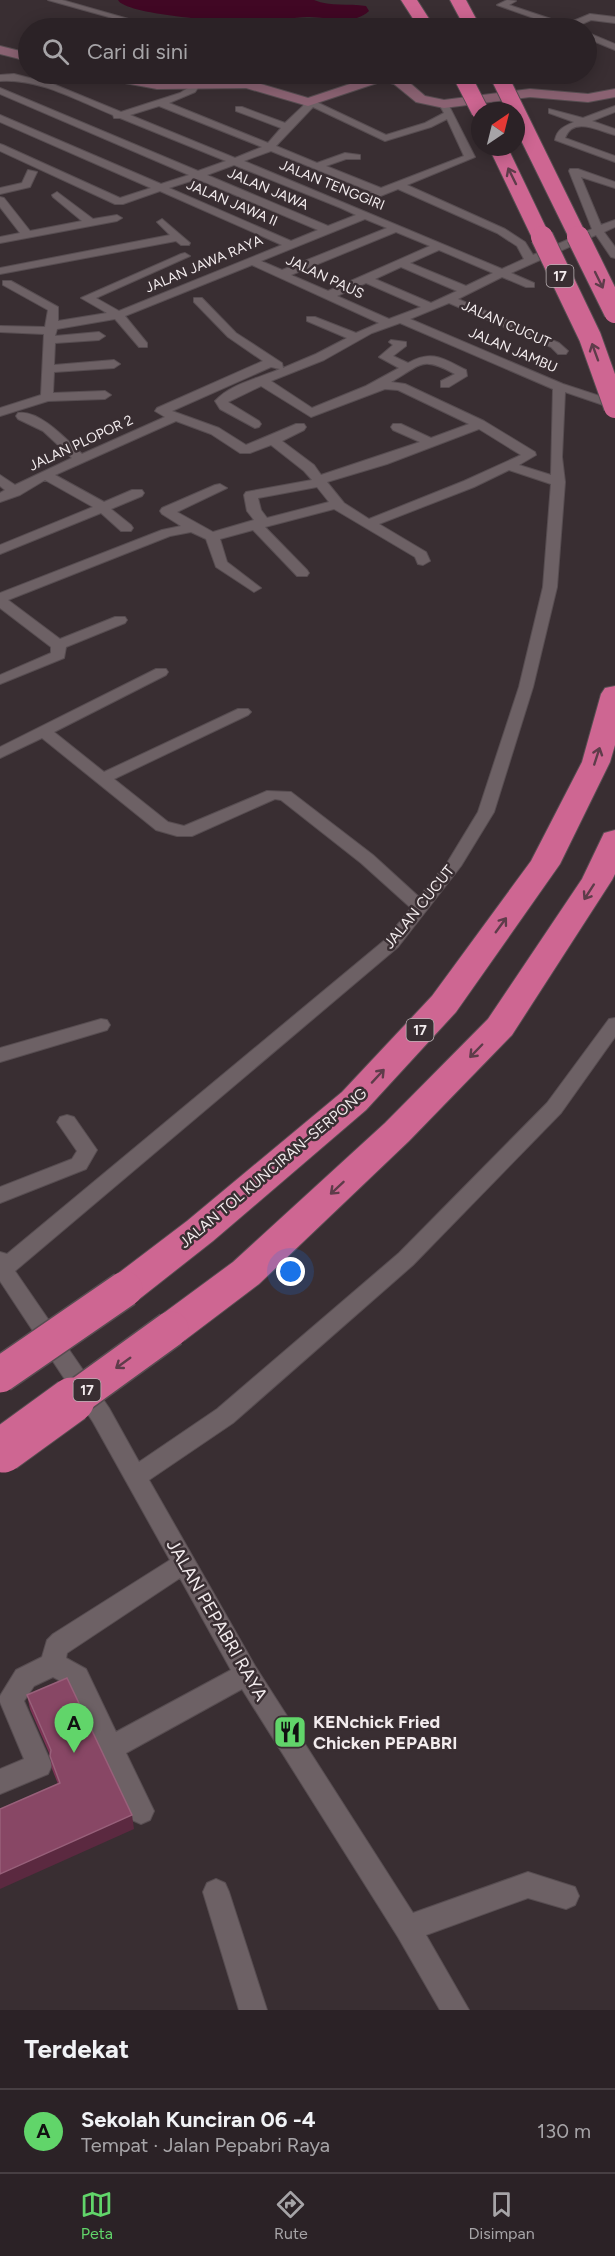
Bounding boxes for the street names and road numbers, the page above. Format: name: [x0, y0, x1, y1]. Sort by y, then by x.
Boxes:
street label: JALAN TENGGIRI: [277, 156, 387, 214]
street label: JALAN JAWA: [225, 164, 312, 214]
street label: JALAN JAWA II: [184, 176, 280, 230]
street label: JALAN JAWA RAYA: [143, 231, 266, 296]
street label: JALAN PAUS: [283, 252, 367, 302]
road number: 17: [546, 265, 574, 287]
street label: JALAN CUCUT: [459, 297, 553, 351]
street label: JALAN JAMBU: [466, 324, 560, 376]
street label: JALAN PLOPOR 2: [26, 411, 136, 475]
street label: JALAN CUCUT: [380, 861, 459, 952]
road number: 17: [406, 1019, 434, 1041]
street label: JALAN TOL KUNCIRAN–SERPONG: [176, 1084, 370, 1252]
road number: 17: [74, 1379, 100, 1401]
street label: JALAN PEPABRI RAYA: [162, 1535, 272, 1705]

